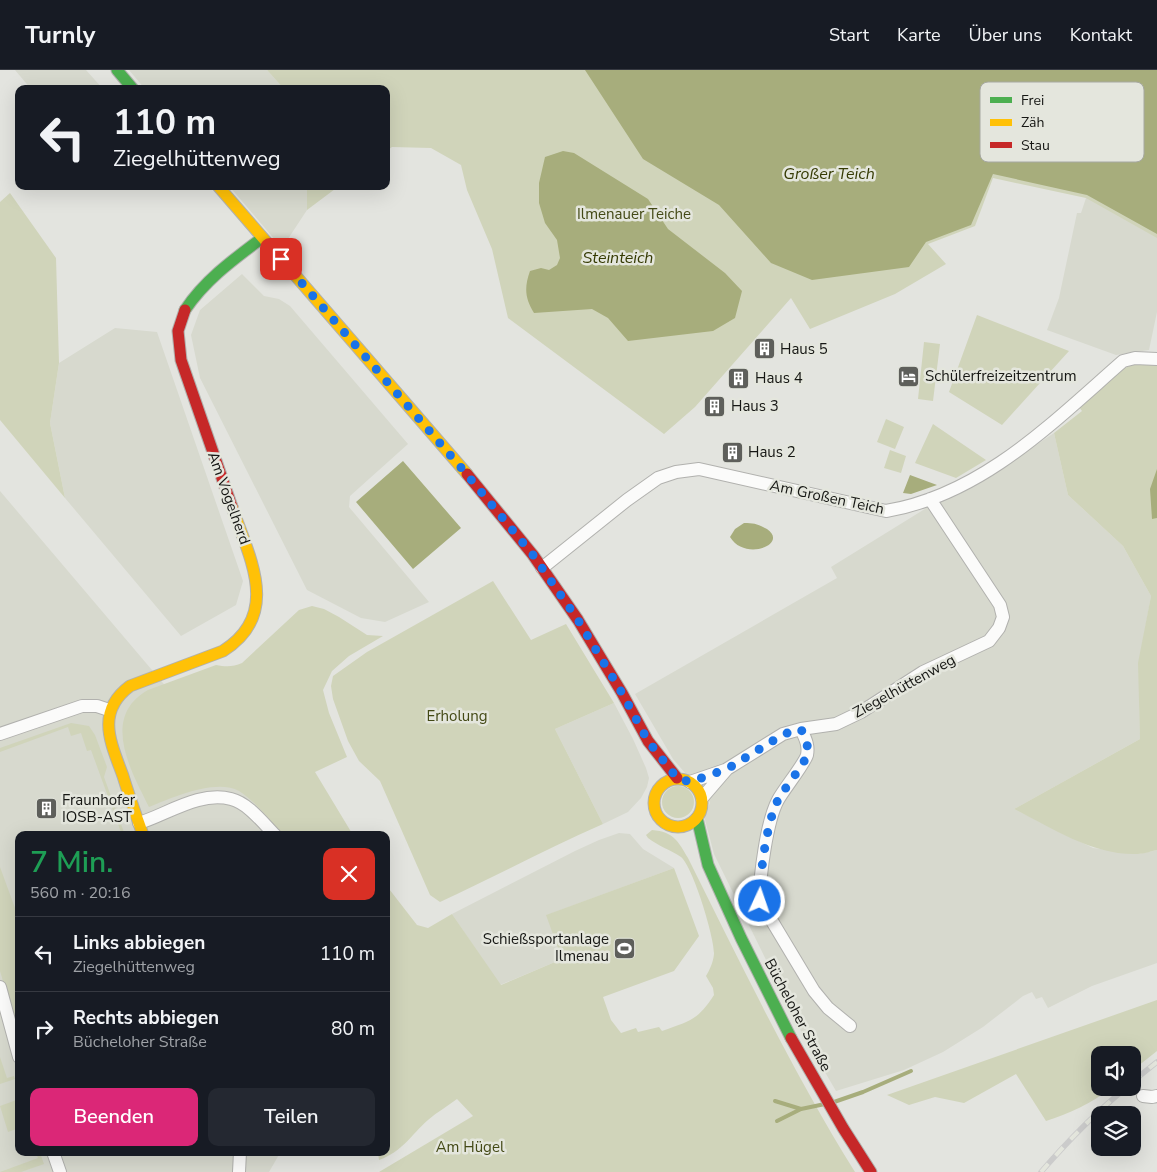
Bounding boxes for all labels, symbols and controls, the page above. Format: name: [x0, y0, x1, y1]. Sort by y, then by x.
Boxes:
text: Turnly: [25, 19, 95, 51]
text: Start: [829, 23, 869, 47]
text: Karte: [897, 23, 941, 47]
text: Über uns: [969, 23, 1042, 47]
text: Kontakt: [1070, 23, 1132, 47]
legend: [980, 82, 1144, 162]
text: Frei: [1021, 91, 1044, 110]
text: 110 m: [113, 99, 216, 146]
icon: left: [30, 105, 95, 170]
text: Zäh: [1021, 113, 1044, 132]
text: Stau: [1021, 136, 1050, 155]
text: Ziegelhüttenweg: [113, 144, 281, 174]
water label: Großer Teich: [783, 163, 875, 185]
park label: Ilmenauer Teiche: [577, 204, 691, 224]
pin: [260, 238, 302, 280]
icon: arrive: [267, 245, 295, 273]
water label: Steinteich: [583, 247, 653, 269]
building icon: Haus 5: [752, 337, 776, 361]
place label: Haus 5: [780, 339, 828, 359]
hotel icon: Schülerfreizeitzentrum: [897, 364, 921, 388]
building icon: Haus 4: [727, 366, 751, 390]
place label: Schülerfreizeitzentrum: [925, 366, 1077, 386]
place label: Haus 4: [755, 368, 803, 388]
building icon: Haus 3: [703, 394, 727, 418]
place label: Haus 3: [731, 396, 779, 416]
building icon: Haus 2: [720, 440, 744, 464]
place label: Haus 2: [748, 442, 796, 462]
street label: Am Vogelherd: [203, 449, 255, 547]
street label: Am Großen Teich: [768, 475, 886, 519]
street label: Ziegelhüttenweg: [849, 650, 959, 722]
park label: Erholung: [426, 706, 488, 726]
place label: Fraunhofer IOSB-AST: [62, 790, 136, 827]
building icon: Fraunhofer IOSB-AST: [34, 797, 58, 821]
text: 7 Min.: [30, 842, 113, 883]
button: close: [323, 848, 375, 900]
position arrow: [733, 874, 785, 926]
text: 560 m · 20:16: [30, 882, 131, 904]
place label: Schießsportanlage Ilmenau: [483, 929, 609, 966]
text: Links abbiegen: [73, 930, 205, 956]
sports icon: Schießsportanlage Ilmenau: [613, 936, 637, 960]
icon: left: [30, 940, 58, 968]
text: 110 m: [320, 941, 375, 967]
street label: Bücheloher Straße: [760, 955, 836, 1075]
text: Ziegelhüttenweg: [73, 956, 195, 978]
text: Rechts abbiegen: [73, 1005, 219, 1031]
icon: right: [30, 1015, 58, 1043]
text: 80 m: [331, 1016, 375, 1042]
text: Bücheloher Straße: [73, 1031, 207, 1053]
map controls: [1091, 1046, 1141, 1156]
button: sound: [1091, 1046, 1141, 1096]
button: Beenden: [30, 1088, 198, 1146]
button: Teilen: [208, 1088, 375, 1146]
button: layers: [1091, 1106, 1141, 1156]
park label: Am Hügel: [436, 1137, 505, 1157]

